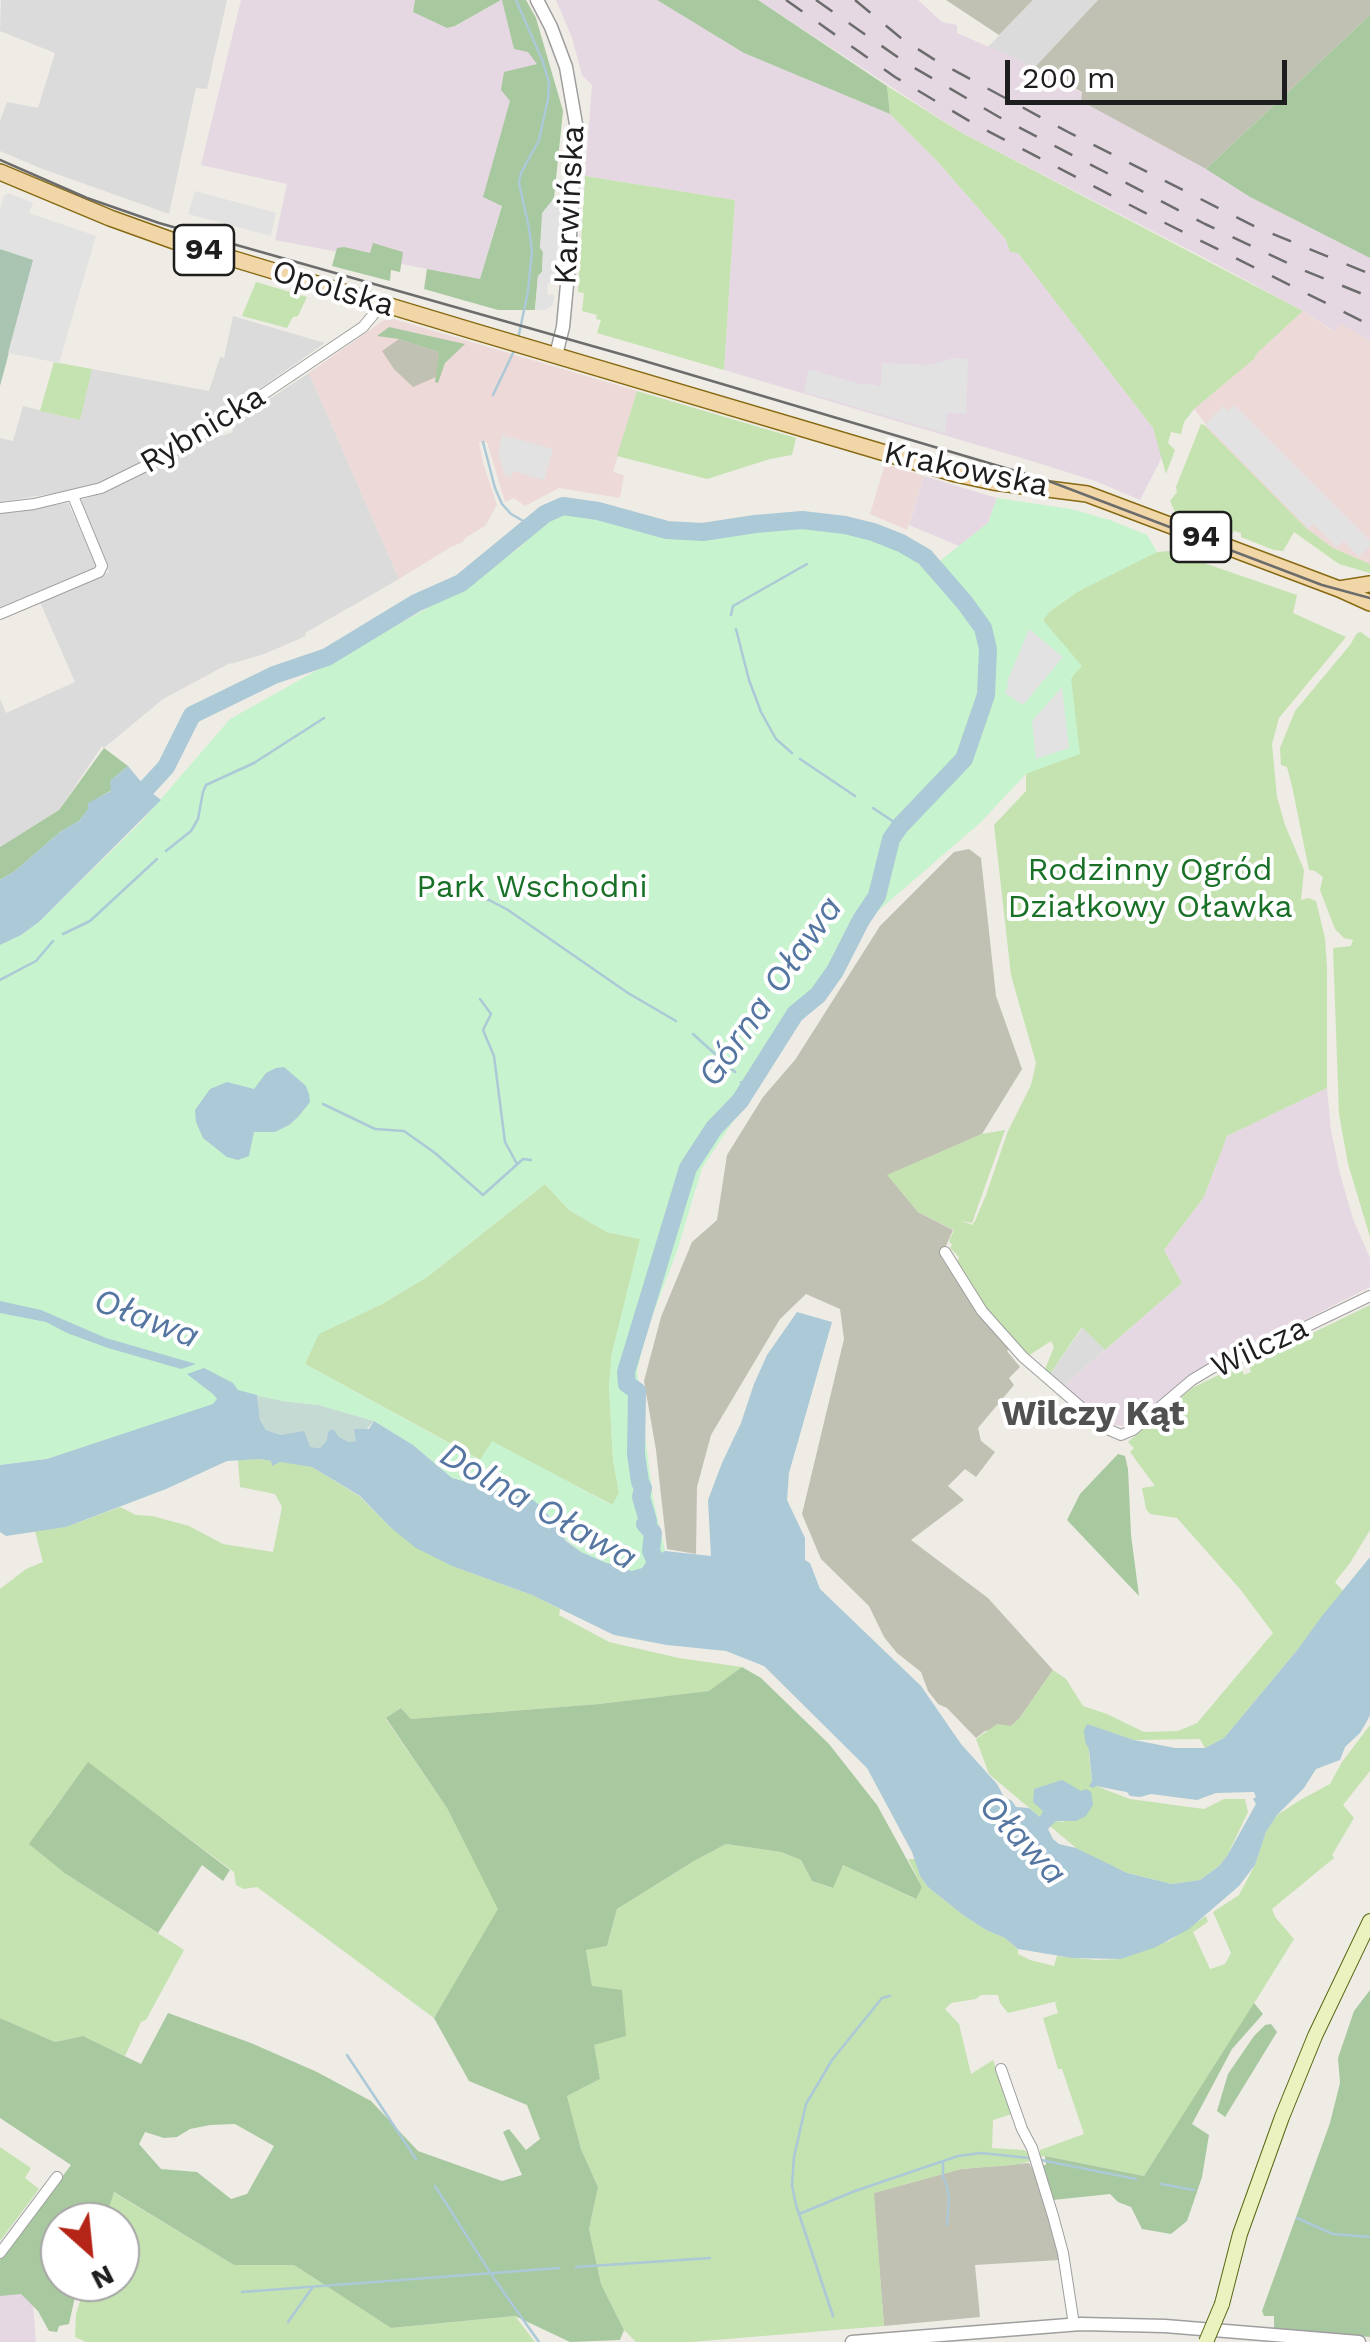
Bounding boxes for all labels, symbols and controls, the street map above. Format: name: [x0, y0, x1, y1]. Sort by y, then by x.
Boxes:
scale bar: [1010, 40, 1292, 102]
text: 200 m: [1022, 60, 1116, 95]
street label: Karwińska: [547, 124, 593, 286]
road number: 94: [174, 225, 234, 275]
street label: Opolska: [267, 252, 399, 326]
street label: Rybnicka: [134, 378, 272, 482]
street label: Krakowska: [880, 434, 1052, 506]
road number: 94: [1171, 512, 1231, 562]
park label: Rodzinny Ogród Działkowy Oławka: [1007, 852, 1293, 927]
park label: Park Wschodni: [416, 869, 648, 907]
water label: Górna Oława: [690, 889, 852, 1095]
water label: Oława: [87, 1280, 205, 1358]
street label: Wilcza: [1206, 1309, 1314, 1387]
district label: Wilczy Kąt: [1001, 1394, 1185, 1436]
water label: Dolna Oława: [432, 1434, 644, 1580]
water label: Oława: [969, 1786, 1075, 1894]
north arrow: [40, 2202, 140, 2302]
text: N: [86, 2258, 120, 2297]

